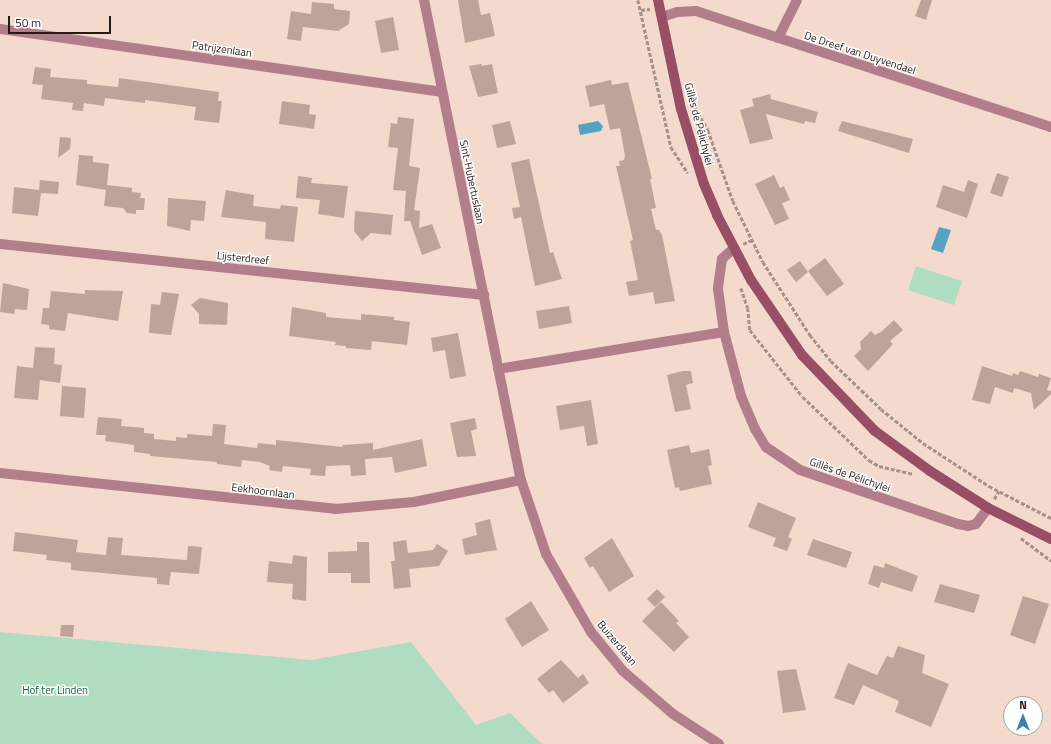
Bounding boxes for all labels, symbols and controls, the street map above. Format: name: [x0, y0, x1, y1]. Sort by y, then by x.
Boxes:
scale bar: [10, 8, 113, 34]
text: 50 m: [15, 13, 41, 32]
street label: De Dreef van Duyvendael: [803, 29, 917, 77]
street label: Patrijzenlaan: [191, 38, 253, 60]
street label: Gillès de Pélichylei: [682, 81, 716, 167]
street label: Sint-Hubertuslaan: [457, 139, 487, 225]
street label: Lijsterdreef: [216, 249, 270, 267]
street label: Gillès de Pélichylei: [808, 455, 892, 495]
street label: Eekhoornlaan: [231, 481, 295, 501]
street label: Buizerdlaan: [594, 618, 640, 668]
park label: Hof ter Linden: [22, 683, 88, 697]
north arrow: [1003, 696, 1043, 736]
text: N: [1019, 697, 1027, 713]

